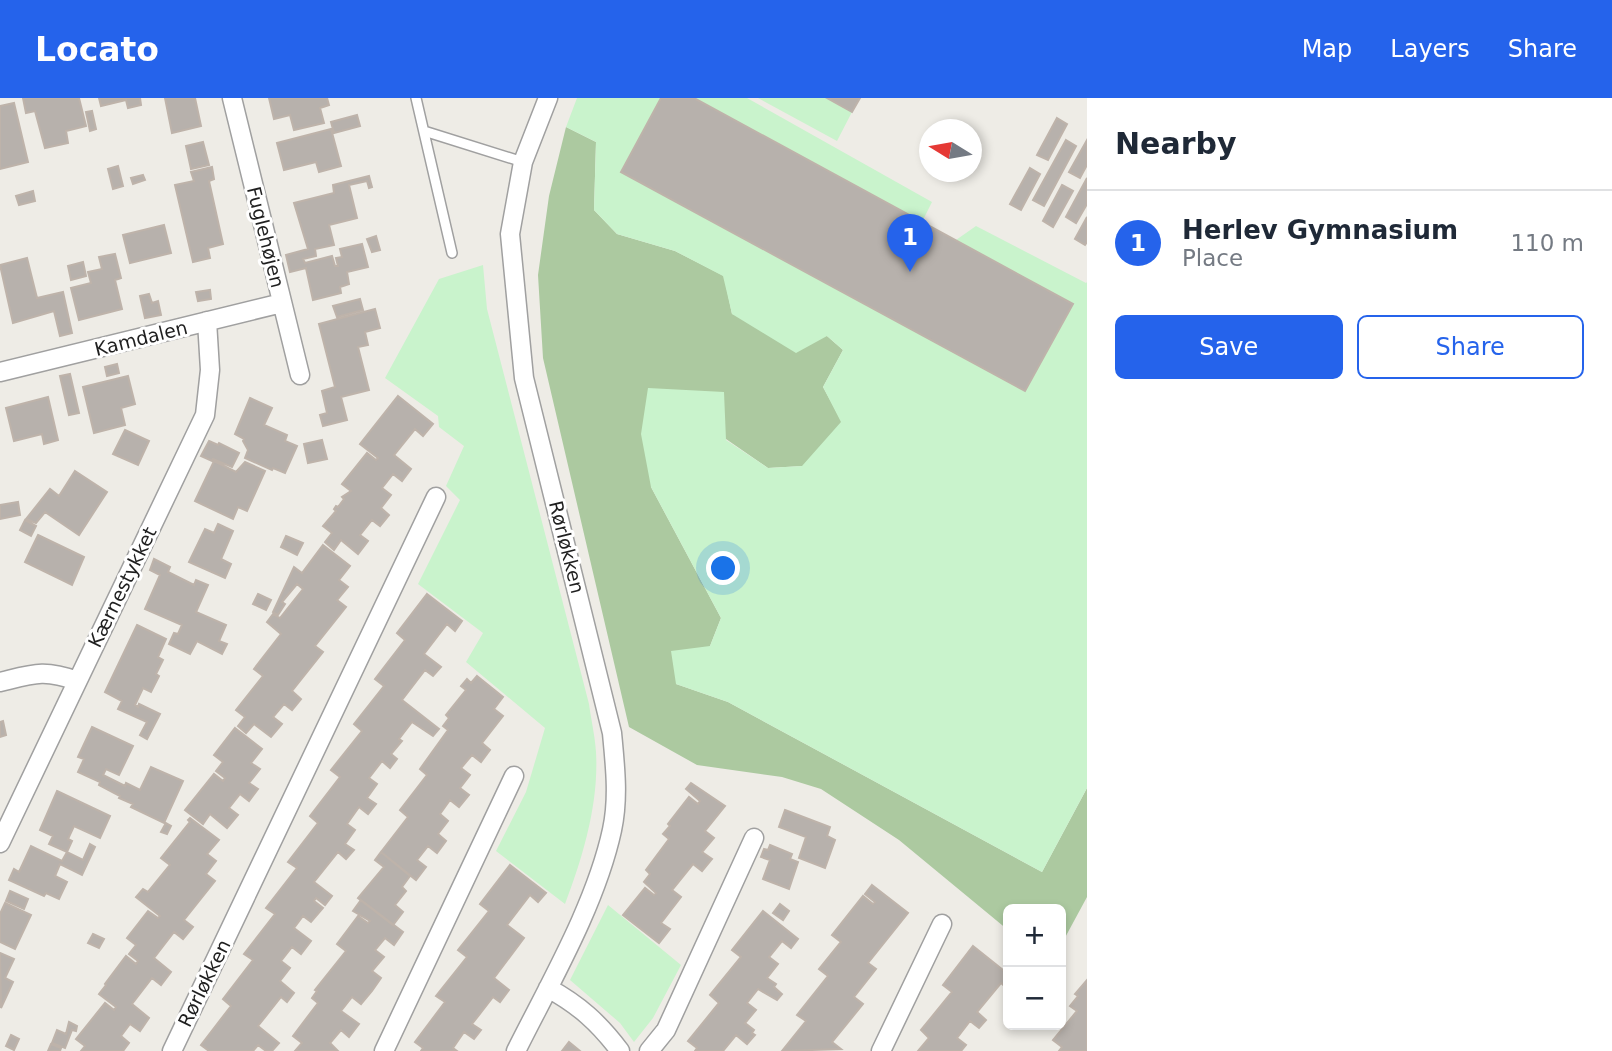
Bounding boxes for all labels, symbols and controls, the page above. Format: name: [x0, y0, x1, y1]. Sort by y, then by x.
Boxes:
text: Locato: [35, 30, 159, 69]
text: Map: [1302, 35, 1352, 63]
text: Layers: [1390, 35, 1470, 63]
text: Share: [1508, 35, 1577, 63]
north arrow: [919, 119, 982, 182]
text: Nearby: [1115, 126, 1237, 161]
street label: Fuglehøjen: [243, 184, 289, 290]
pin: 1: [887, 214, 933, 272]
text: Herlev Gymnasium: [1182, 215, 1458, 245]
text: 1: [1130, 230, 1146, 256]
text: 110 m: [1510, 230, 1584, 256]
text: Place: [1182, 245, 1243, 271]
button: Save: [1115, 315, 1343, 379]
button: Share: [1357, 315, 1584, 379]
street label: Kamdalen: [92, 316, 190, 360]
street label: Rørløkken: [545, 498, 589, 596]
street label: Kærnestykket: [83, 523, 161, 651]
your location: [706, 551, 740, 585]
map controls: [1003, 904, 1066, 1030]
button: +: [1003, 904, 1066, 967]
street label: Rørløkken: [173, 936, 235, 1030]
button: −: [1003, 967, 1066, 1030]

